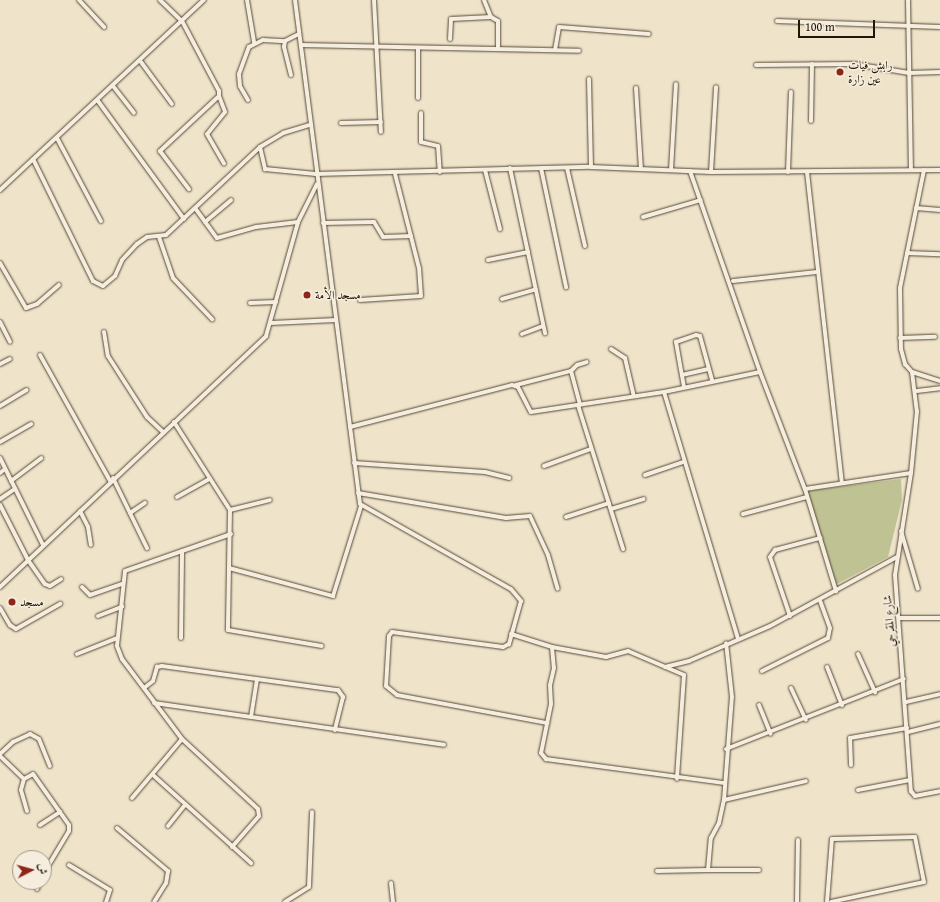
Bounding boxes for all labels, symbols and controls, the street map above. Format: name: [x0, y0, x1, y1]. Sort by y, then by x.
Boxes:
scale bar: [800, 12, 877, 38]
text: 100 m: [805, 18, 835, 35]
place label: رابش فيات عين زارة: [848, 58, 893, 86]
marker: رابش فيات عين زارة: [835, 67, 845, 77]
place label: مسجد الأمة: [315, 288, 361, 302]
marker: مسجد الأمة: [302, 290, 312, 300]
street label: شارع المقرحي: [880, 594, 898, 648]
place label: مسجد: [20, 595, 44, 609]
marker: مسجد: [7, 597, 17, 607]
north arrow: [12, 850, 52, 890]
text: ش: [34, 863, 51, 875]

